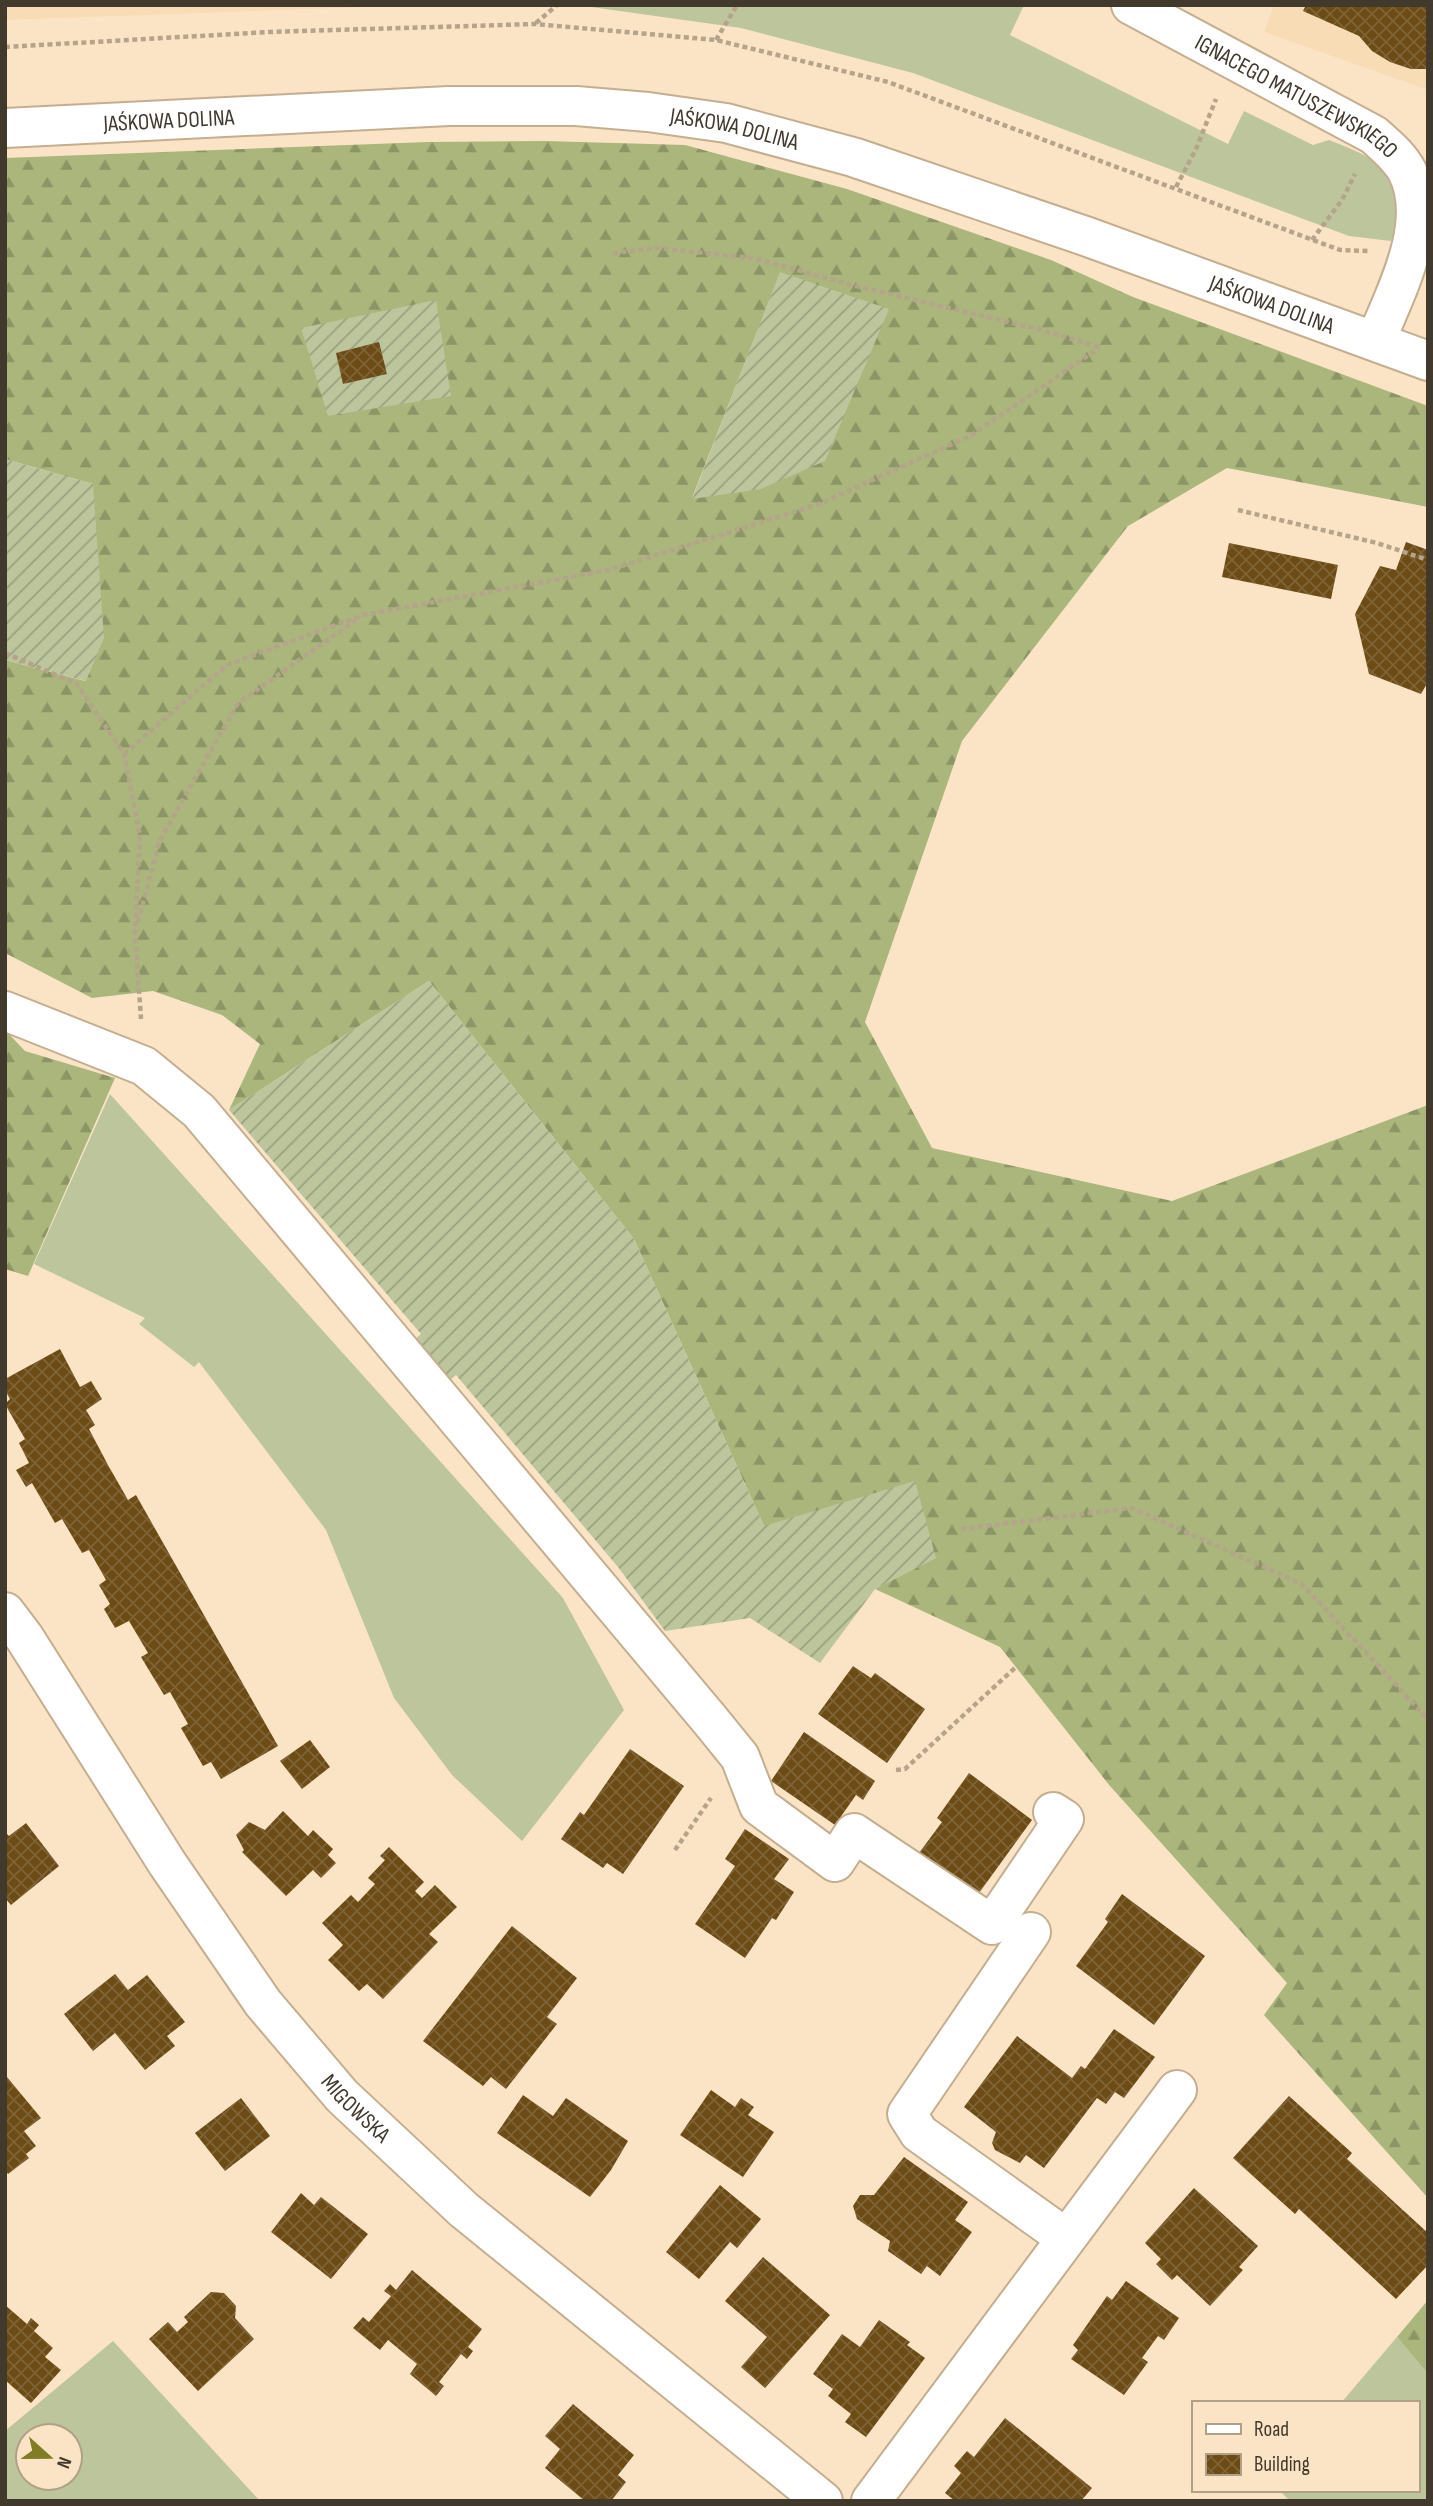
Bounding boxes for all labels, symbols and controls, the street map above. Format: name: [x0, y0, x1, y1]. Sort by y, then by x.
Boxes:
street label: IGNACEGO MATUSZEWSKIEGO: [1190, 29, 1403, 165]
street label: JAŚKOWA DOLINA: [667, 102, 802, 157]
street label: JAŚKOWA DOLINA: [102, 104, 235, 138]
street label: JAŚKOWA DOLINA: [1204, 269, 1338, 341]
street label: MIGOWSKA: [315, 2069, 396, 2149]
legend: [1192, 2401, 1419, 2492]
text: Road: [1254, 2417, 1289, 2442]
north arrow: [14, 2422, 84, 2492]
text: Building: [1254, 2452, 1310, 2477]
text: N: [51, 2454, 76, 2471]

